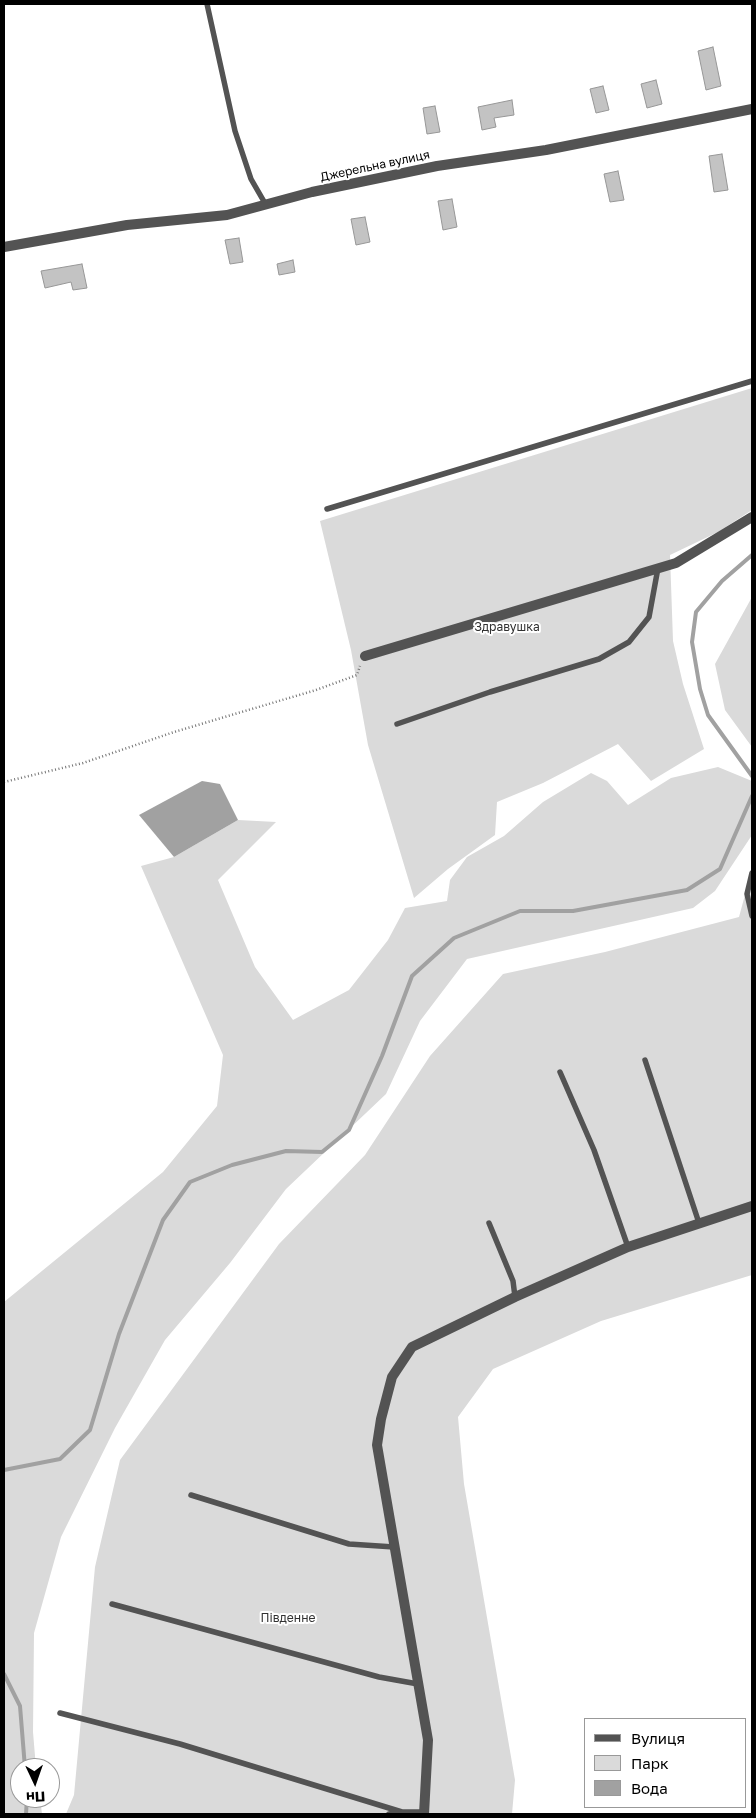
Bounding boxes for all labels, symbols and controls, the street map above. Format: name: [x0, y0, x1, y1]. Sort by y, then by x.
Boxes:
street label: Джерельна вулиця: [319, 147, 431, 185]
park label: Здравушка: [474, 620, 540, 634]
park label: Південне: [261, 1611, 315, 1625]
legend: [584, 1718, 746, 1808]
text: Вулиця: [631, 1729, 685, 1747]
text: Парк: [631, 1754, 669, 1772]
north arrow: [10, 1758, 60, 1808]
text: Вода: [631, 1779, 668, 1797]
text: Пн: [26, 1788, 46, 1806]

